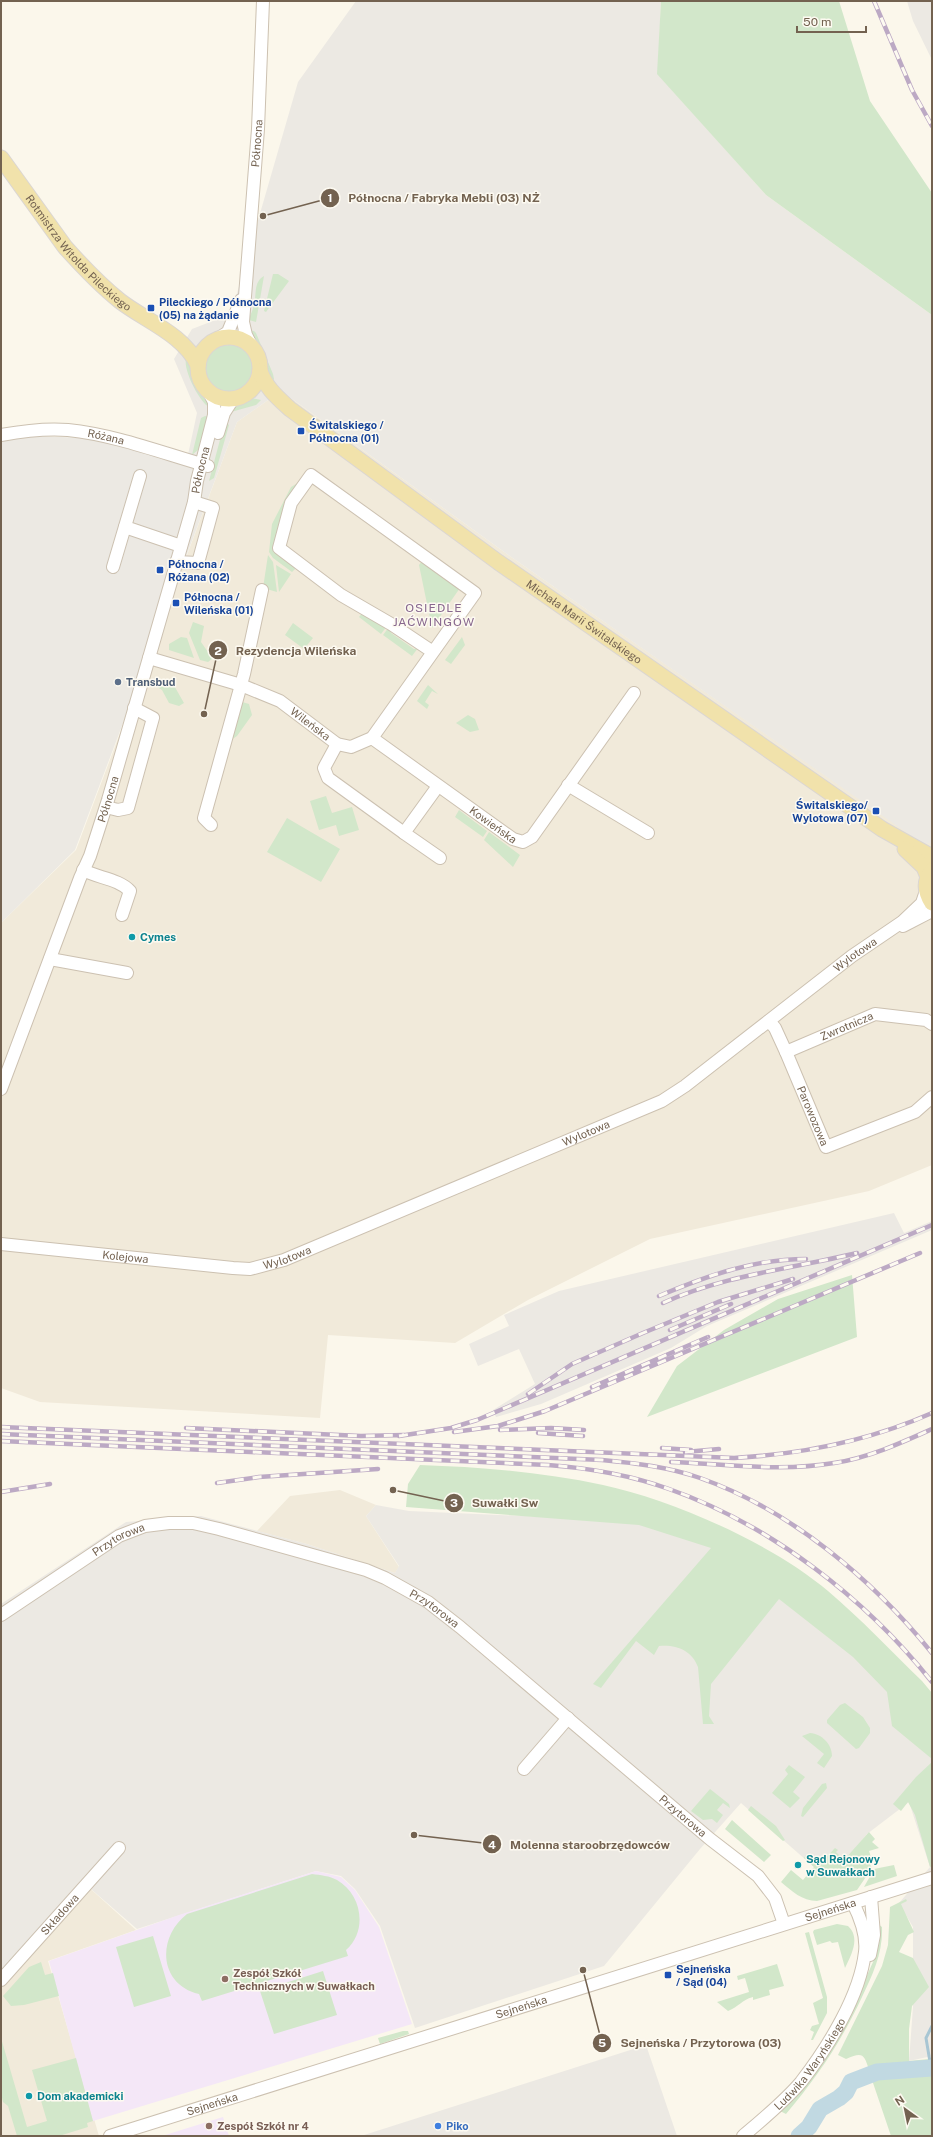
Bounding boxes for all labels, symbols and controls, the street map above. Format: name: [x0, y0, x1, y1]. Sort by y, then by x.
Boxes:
scale bar: [797, 8, 866, 34]
text: 50 m: [803, 15, 831, 29]
street label: Północna: [249, 119, 264, 168]
callout: Północna / Fabryka Mebli (03) NŻ: [320, 186, 547, 210]
text: 1: [327, 191, 333, 205]
text: Północna / Fabryka Mebli (03) NŻ: [348, 191, 540, 205]
street label: Rotmistrza Witolda Pileckiego: [23, 192, 134, 313]
place label: Pileckiego / Północna (05) na żądanie: [159, 296, 271, 321]
marker: Pileckiego / Północna (05) na żądanie: [146, 303, 156, 313]
place label: Świtalskiego / Północna (01): [309, 418, 384, 444]
marker: Świtalskiego / Północna (01): [296, 426, 306, 436]
street label: Różana: [87, 427, 126, 447]
street label: Północna: [189, 445, 212, 494]
place label: Północna / Różana (02): [168, 558, 230, 583]
marker: Północna / Różana (02): [155, 565, 165, 575]
street label: Michała Marii Świtalskiego: [524, 578, 644, 666]
place label: Północna / Wileńska (01): [184, 591, 254, 616]
marker: Północna / Wileńska (01): [171, 598, 181, 608]
district label: OSIEDLE JAĆWINGÓW: [393, 601, 475, 629]
callout: Rezydencja Wileńska: [208, 638, 365, 662]
text: 2: [214, 644, 222, 658]
text: Rezydencja Wileńska: [236, 644, 356, 658]
place label: Transbud: [126, 676, 175, 688]
marker: Transbud: [113, 677, 123, 687]
street label: Wileńska: [288, 705, 333, 743]
street label: Północna: [95, 775, 121, 824]
place label: Świtalskiego/ Wylotowa (07): [792, 798, 869, 824]
street label: Kowieńska: [467, 804, 519, 846]
marker: Świtalskiego/ Wylotowa (07): [871, 806, 881, 816]
place label: Cymes: [140, 931, 176, 943]
marker: Cymes: [127, 932, 137, 942]
street label: Wylotowa: [831, 935, 879, 974]
street label: Zwrotnicza: [818, 1010, 875, 1043]
street label: Parowozowa: [795, 1084, 831, 1148]
street label: Wylotowa: [560, 1118, 611, 1148]
street label: Wylotowa: [262, 1243, 313, 1271]
street label: Kolejowa: [102, 1249, 149, 1265]
callout: Suwałki Sw: [444, 1491, 546, 1515]
text: 3: [450, 1496, 458, 1510]
text: Suwałki Sw: [472, 1496, 539, 1510]
street label: Przytorowa: [90, 1521, 146, 1558]
street label: Przytorowa: [408, 1587, 461, 1630]
street label: Przytorowa: [657, 1793, 709, 1839]
callout: Molenna staroobrzędowców: [482, 1832, 677, 1856]
text: 4: [488, 1838, 496, 1852]
text: Molenna staroobrzędowców: [510, 1838, 670, 1852]
place label: Sąd Rejonowy w Suwałkach: [806, 1853, 881, 1878]
marker: Sąd Rejonowy w Suwałkach: [793, 1860, 803, 1870]
street label: Składowa: [38, 1892, 81, 1937]
street label: Sejneńska: [803, 1896, 858, 1924]
place label: Sejneńska / Sąd (04): [676, 1963, 731, 1988]
place label: Zespół Szkół Technicznych w Suwałkach: [233, 1967, 375, 1992]
marker: Sejneńska / Sąd (04): [663, 1970, 673, 1980]
marker: Zespół Szkół Technicznych w Suwałkach: [220, 1974, 230, 1984]
street label: Sejneńska: [494, 1993, 548, 2021]
street label: Ludwika Waryńskiego: [772, 2016, 847, 2112]
callout: Sejneńska / Przytorowa (03): [592, 2031, 790, 2055]
text: 5: [598, 2036, 606, 2050]
text: Sejneńska / Przytorowa (03): [620, 2036, 782, 2050]
north arrow: [885, 2089, 925, 2129]
place label: Dom akademicki: [37, 2090, 123, 2102]
street label: Sejneńska: [185, 2090, 239, 2118]
marker: Dom akademicki: [24, 2091, 34, 2101]
text: N: [893, 2093, 906, 2108]
place label: Zespół Szkół nr 4: [217, 2120, 309, 2132]
place label: Piko: [446, 2120, 469, 2132]
marker: Zespół Szkół nr 4: [204, 2121, 214, 2131]
marker: Piko: [433, 2121, 443, 2131]

